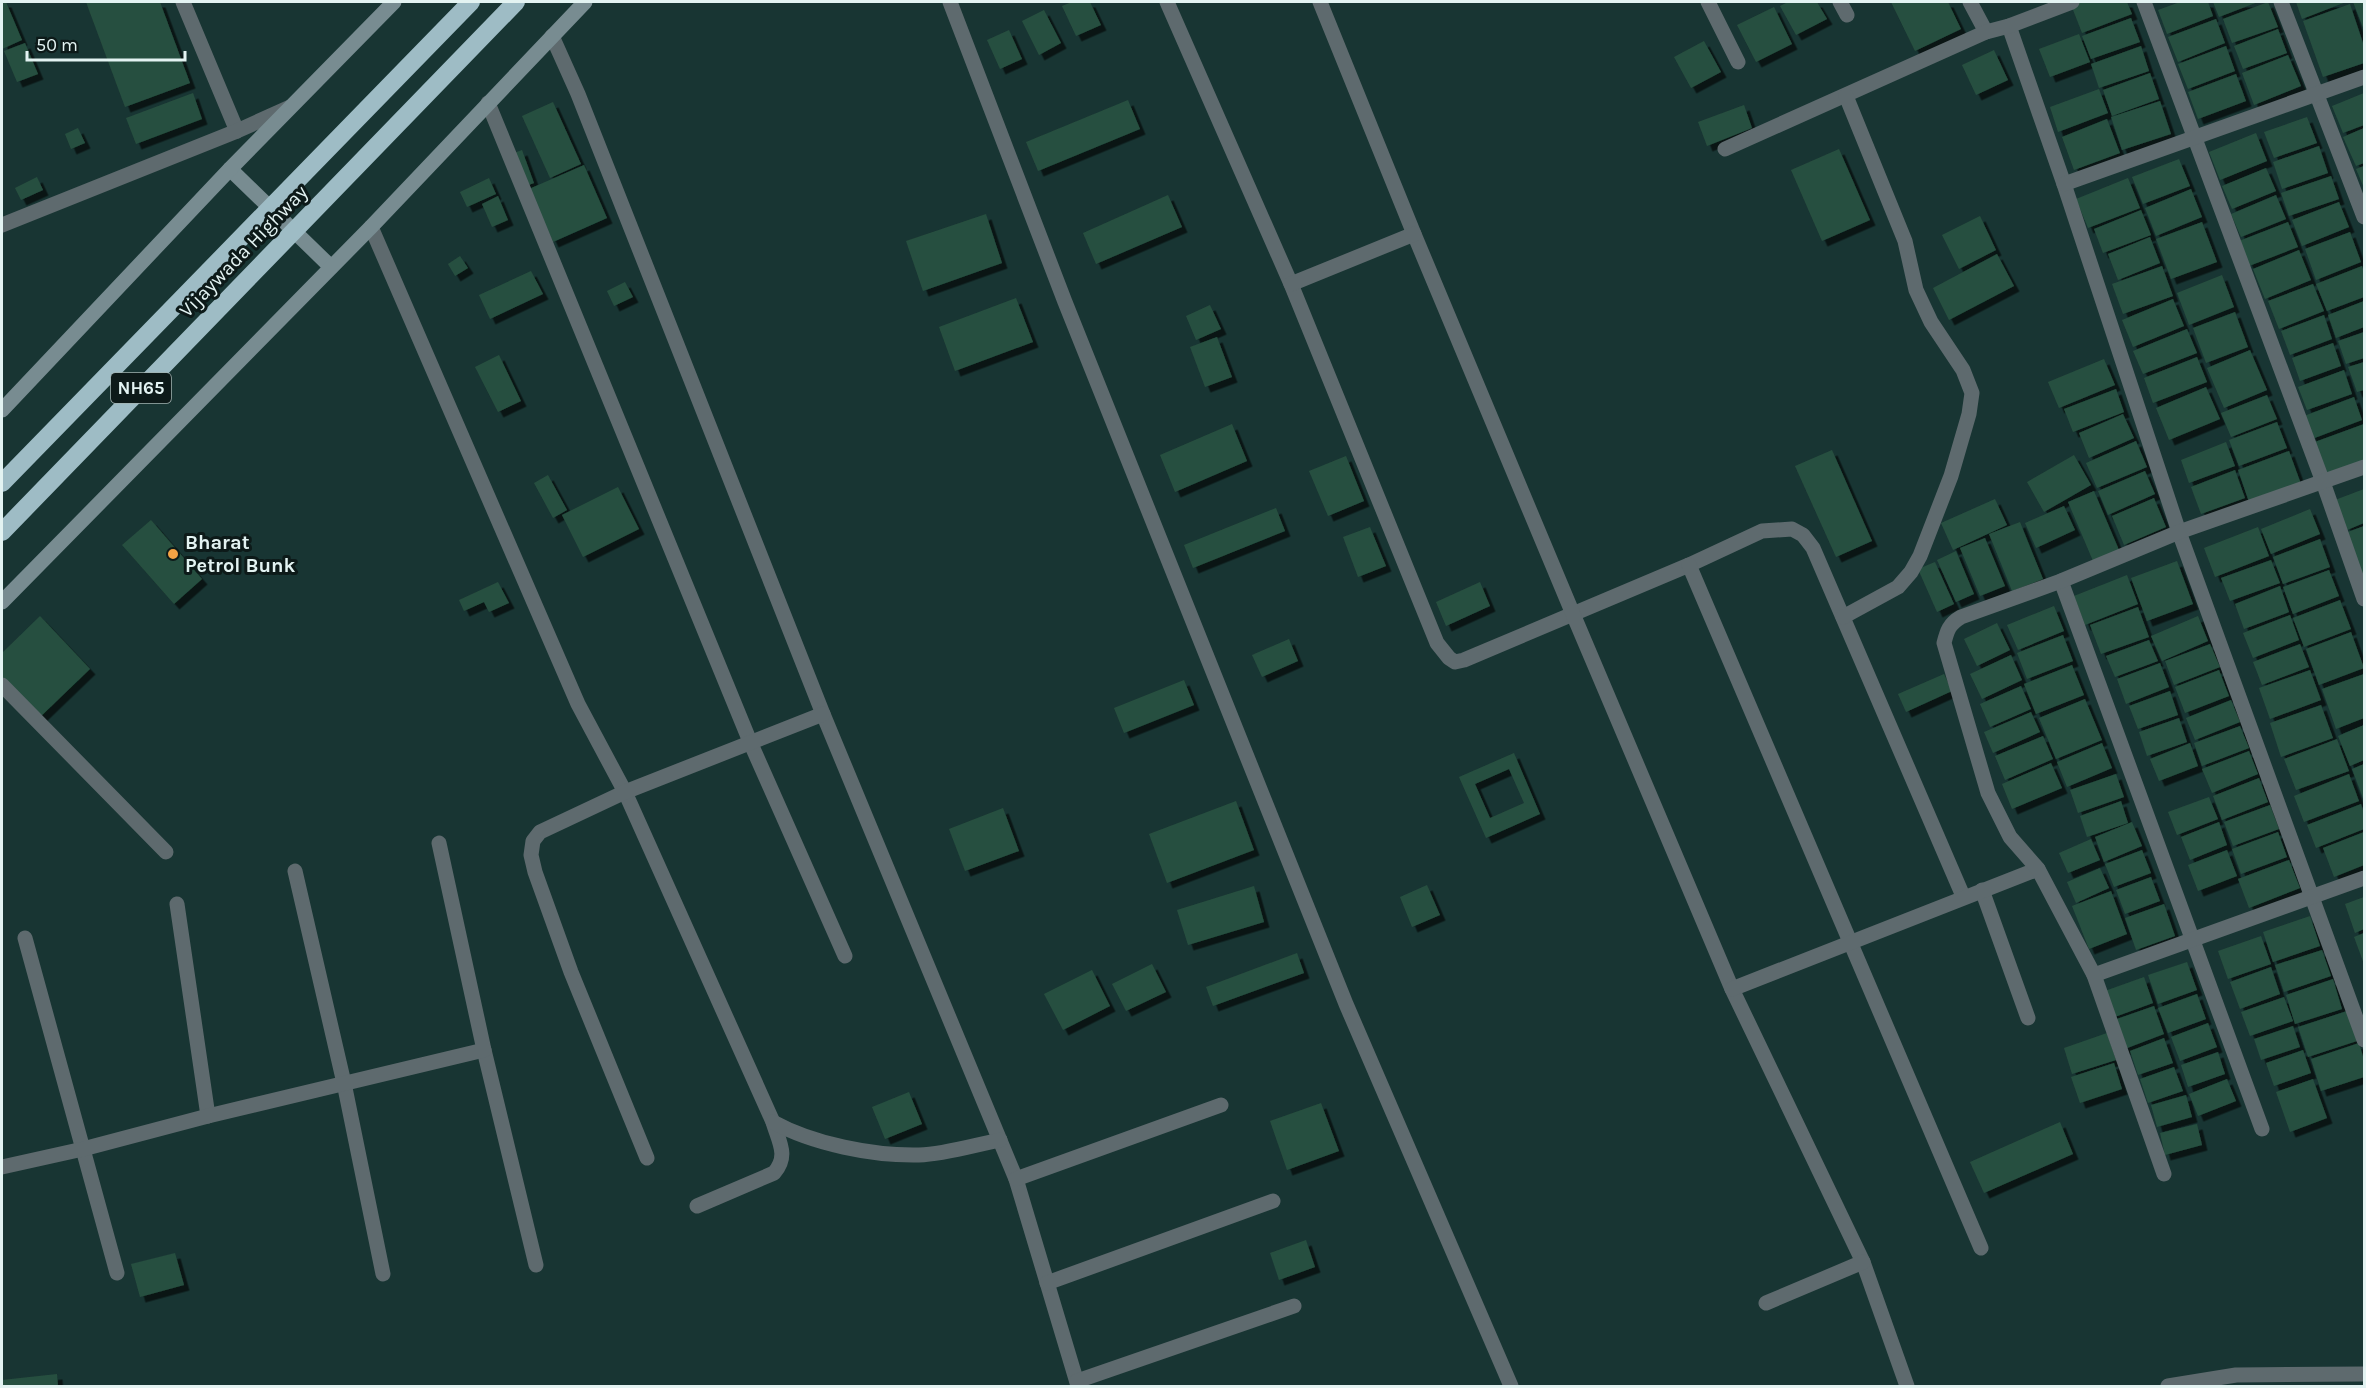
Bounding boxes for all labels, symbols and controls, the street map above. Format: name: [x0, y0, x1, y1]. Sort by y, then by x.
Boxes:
scale bar: [27, 24, 184, 62]
text: 50 m: [36, 34, 78, 56]
street label: Vijaywada Highway: [175, 181, 312, 322]
road number: NH65: [111, 373, 171, 403]
place label: Bharat Petrol Bunk: [185, 531, 295, 577]
marker: Bharat Petrol Bunk: [166, 547, 180, 561]

